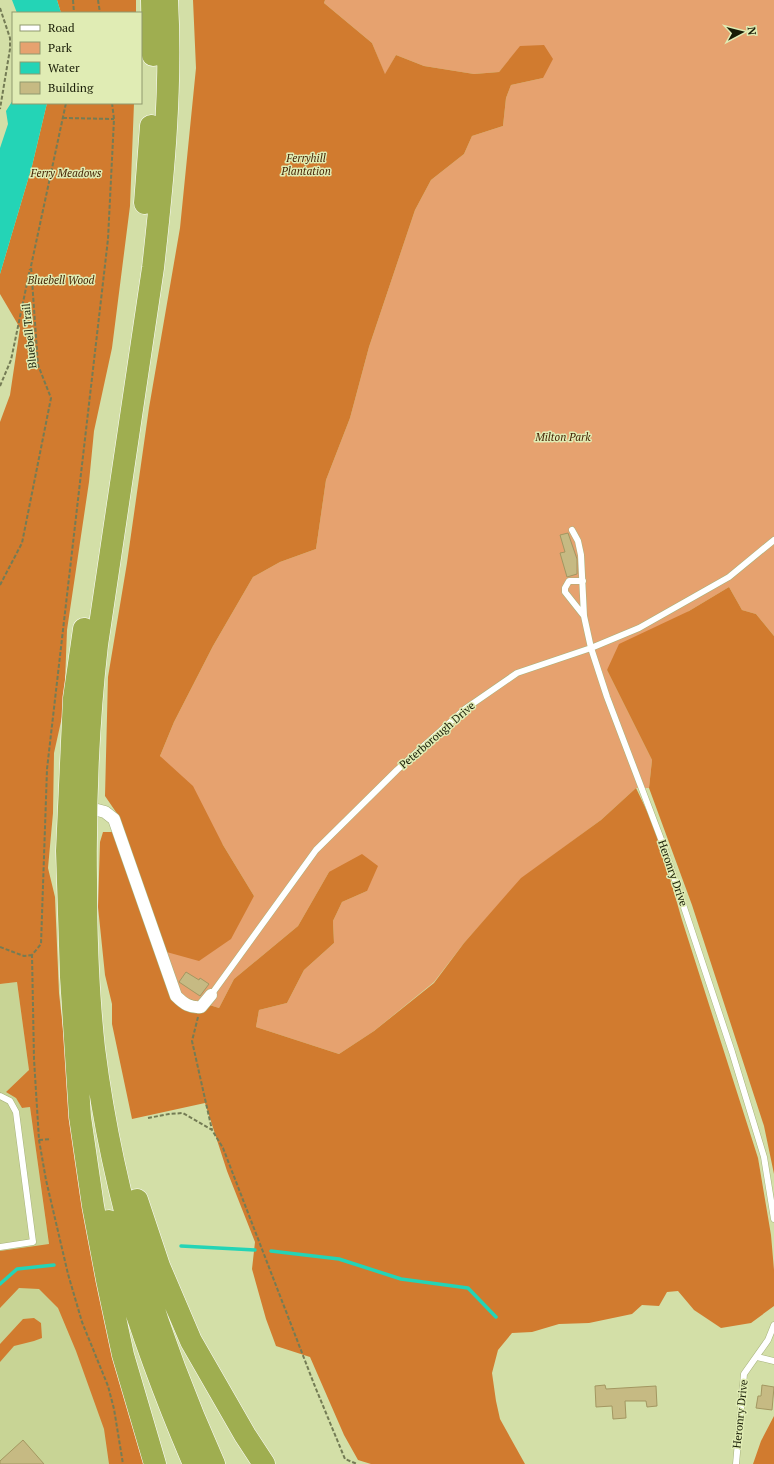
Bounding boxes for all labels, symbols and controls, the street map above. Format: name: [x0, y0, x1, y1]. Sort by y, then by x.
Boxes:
legend: [12, 12, 142, 104]
north arrow: [722, 12, 762, 52]
text: Road: [48, 20, 75, 35]
text: N: [744, 26, 759, 36]
text: Park: [48, 40, 73, 55]
text: Water: [48, 60, 80, 75]
text: Building: [48, 80, 94, 95]
park label: Ferryhill Plantation: [280, 151, 331, 178]
park label: Ferry Meadows: [30, 166, 102, 180]
park label: Bluebell Wood: [26, 273, 95, 287]
street label: Bluebell Trail: [19, 303, 39, 369]
park label: Milton Park: [534, 430, 591, 444]
street label: Peterborough Drive: [396, 698, 478, 772]
street label: Heronry Drive: [655, 838, 691, 908]
street label: Heronry Drive: [729, 1378, 751, 1449]

